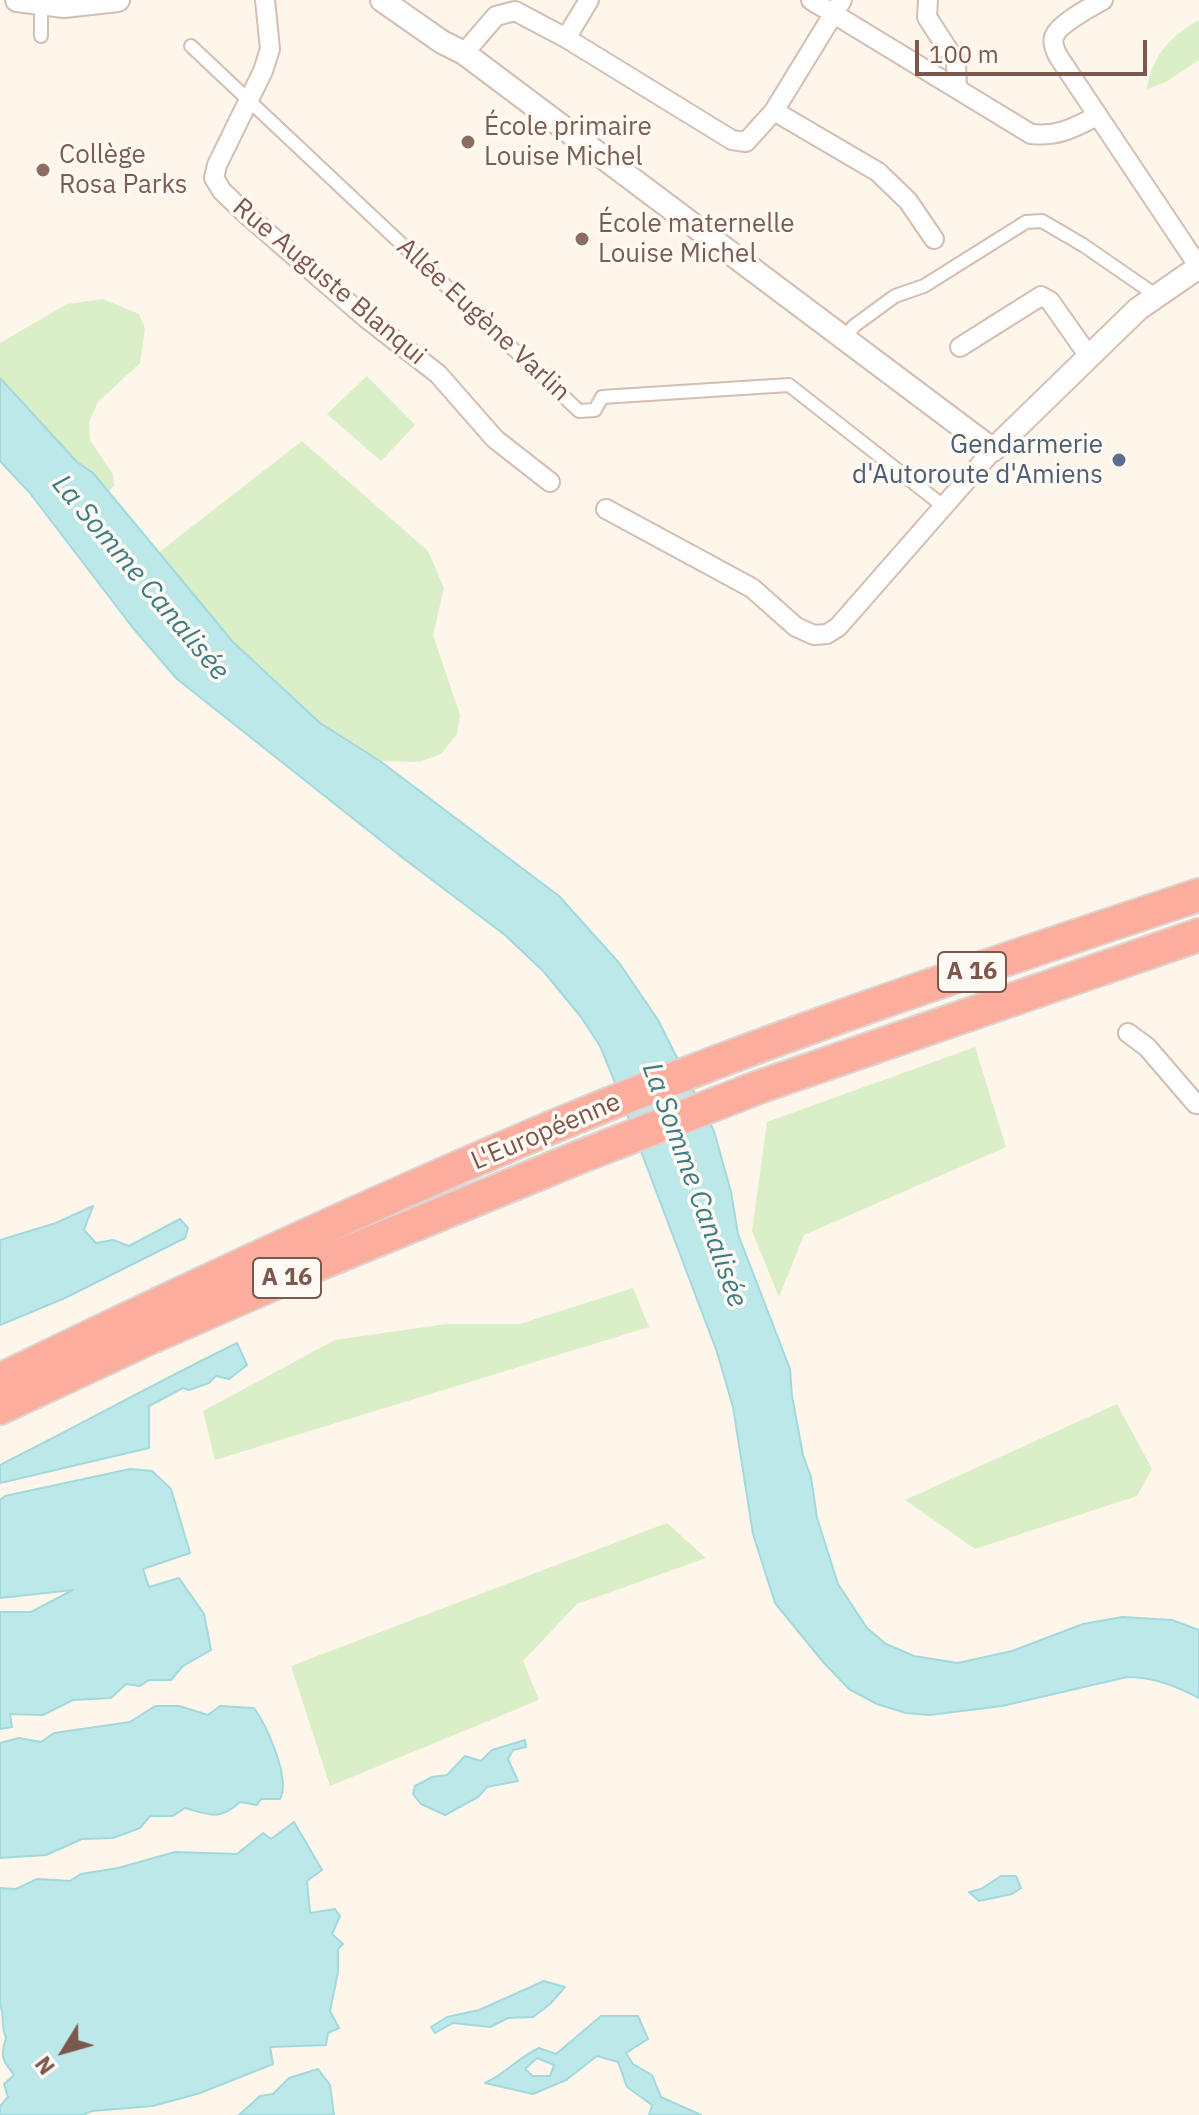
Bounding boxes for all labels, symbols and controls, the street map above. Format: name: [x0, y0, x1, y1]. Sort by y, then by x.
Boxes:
scale bar: [919, 24, 1151, 74]
text: 100 m: [929, 38, 999, 70]
place label: École primaire Louise Michel: [484, 111, 652, 172]
marker: École primaire Louise Michel: [459, 133, 477, 151]
place label: Collège Rosa Parks: [59, 139, 188, 200]
marker: Collège Rosa Parks: [34, 161, 52, 179]
street label: Rue Auguste Blanqui: [226, 192, 432, 372]
place label: École maternelle Louise Michel: [598, 208, 795, 270]
marker: École maternelle Louise Michel: [573, 230, 591, 248]
street label: Allée Eugène Varlin: [390, 232, 576, 408]
place label: Gendarmerie d'Autoroute d'Amiens: [852, 429, 1103, 490]
marker: Gendarmerie d'Autoroute d'Amiens: [1110, 451, 1128, 469]
water label: La Somme Canalisée: [44, 469, 236, 687]
road number: A 16: [938, 952, 1006, 992]
water label: La Somme Canalisée: [634, 1058, 754, 1312]
street label: L'Européenne: [467, 1087, 625, 1177]
road number: A 16: [253, 1258, 321, 1298]
north arrow: [24, 2011, 104, 2091]
text: N: [28, 2051, 61, 2081]

